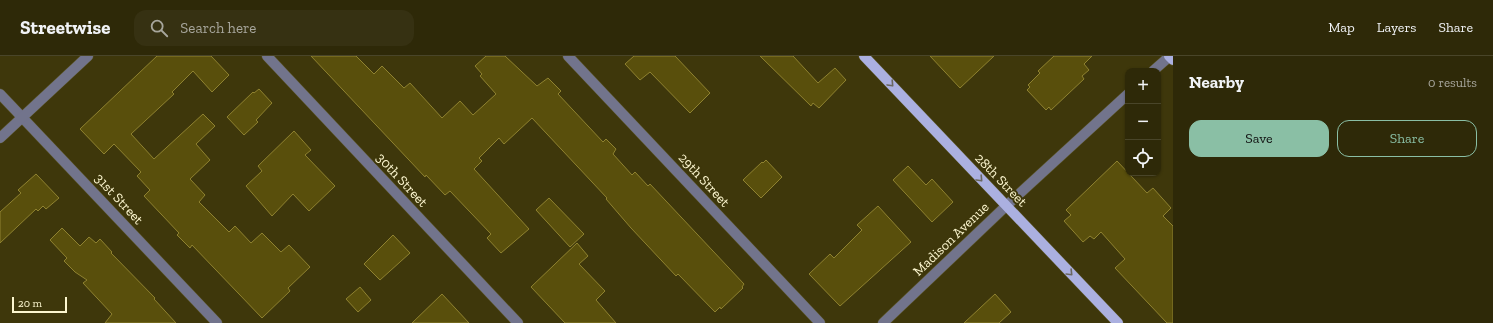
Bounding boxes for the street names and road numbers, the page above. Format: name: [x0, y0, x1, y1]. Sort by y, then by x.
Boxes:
street label: 30th Street: [373, 149, 432, 211]
street label: 29th Street: [675, 149, 734, 211]
street label: 28th Street: [971, 150, 1031, 211]
street label: 31st Street: [91, 170, 147, 229]
street label: Madison Avenue: [909, 198, 993, 280]

